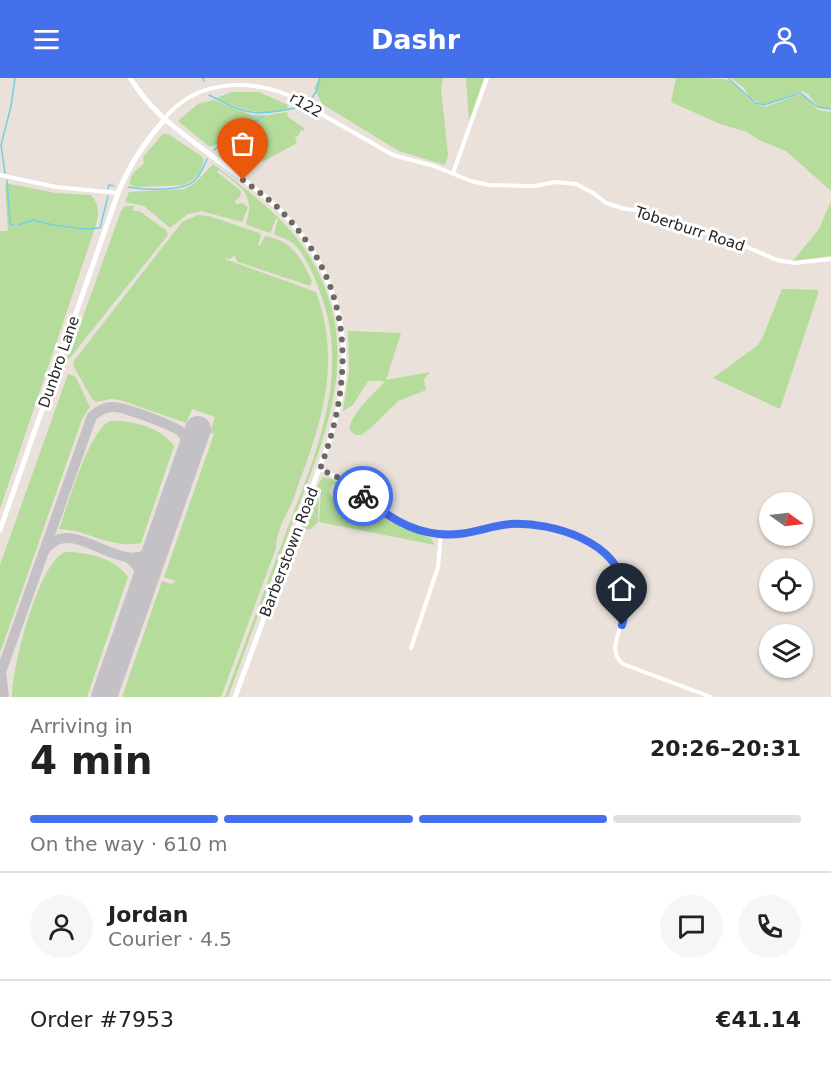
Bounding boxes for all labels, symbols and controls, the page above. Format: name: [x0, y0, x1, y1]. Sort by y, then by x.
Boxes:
icon: menu: [30, 23, 63, 56]
icon: person: [768, 23, 801, 56]
text: Dashr: [371, 24, 460, 55]
street label: r122: [286, 89, 326, 121]
pin: [217, 118, 268, 180]
icon: bag: [226, 127, 259, 160]
street label: Toberburr Road: [632, 202, 747, 255]
street label: Dunbro Lane: [35, 314, 83, 410]
courier: [333, 466, 393, 526]
icon: bike: [347, 480, 380, 513]
street label: Barberstown Road: [256, 485, 322, 619]
north arrow: [759, 492, 813, 546]
map controls: [759, 492, 813, 678]
button: locate: [759, 558, 813, 612]
pin: [596, 563, 647, 625]
icon: home: [605, 572, 638, 605]
button: layers: [759, 624, 813, 678]
text: Arriving in: [30, 714, 133, 738]
text: 20:26–20:31: [650, 736, 801, 761]
text: 4 min: [30, 738, 152, 783]
text: On the way · 610 m: [30, 832, 228, 856]
button: person: [30, 895, 93, 958]
button: chat: [660, 895, 723, 958]
button: phone: [738, 895, 801, 958]
text: Jordan: [108, 902, 188, 927]
text: Courier · 4.5: [108, 927, 232, 951]
text: Order #7953: [30, 1007, 174, 1032]
text: €41.14: [716, 1007, 801, 1032]

